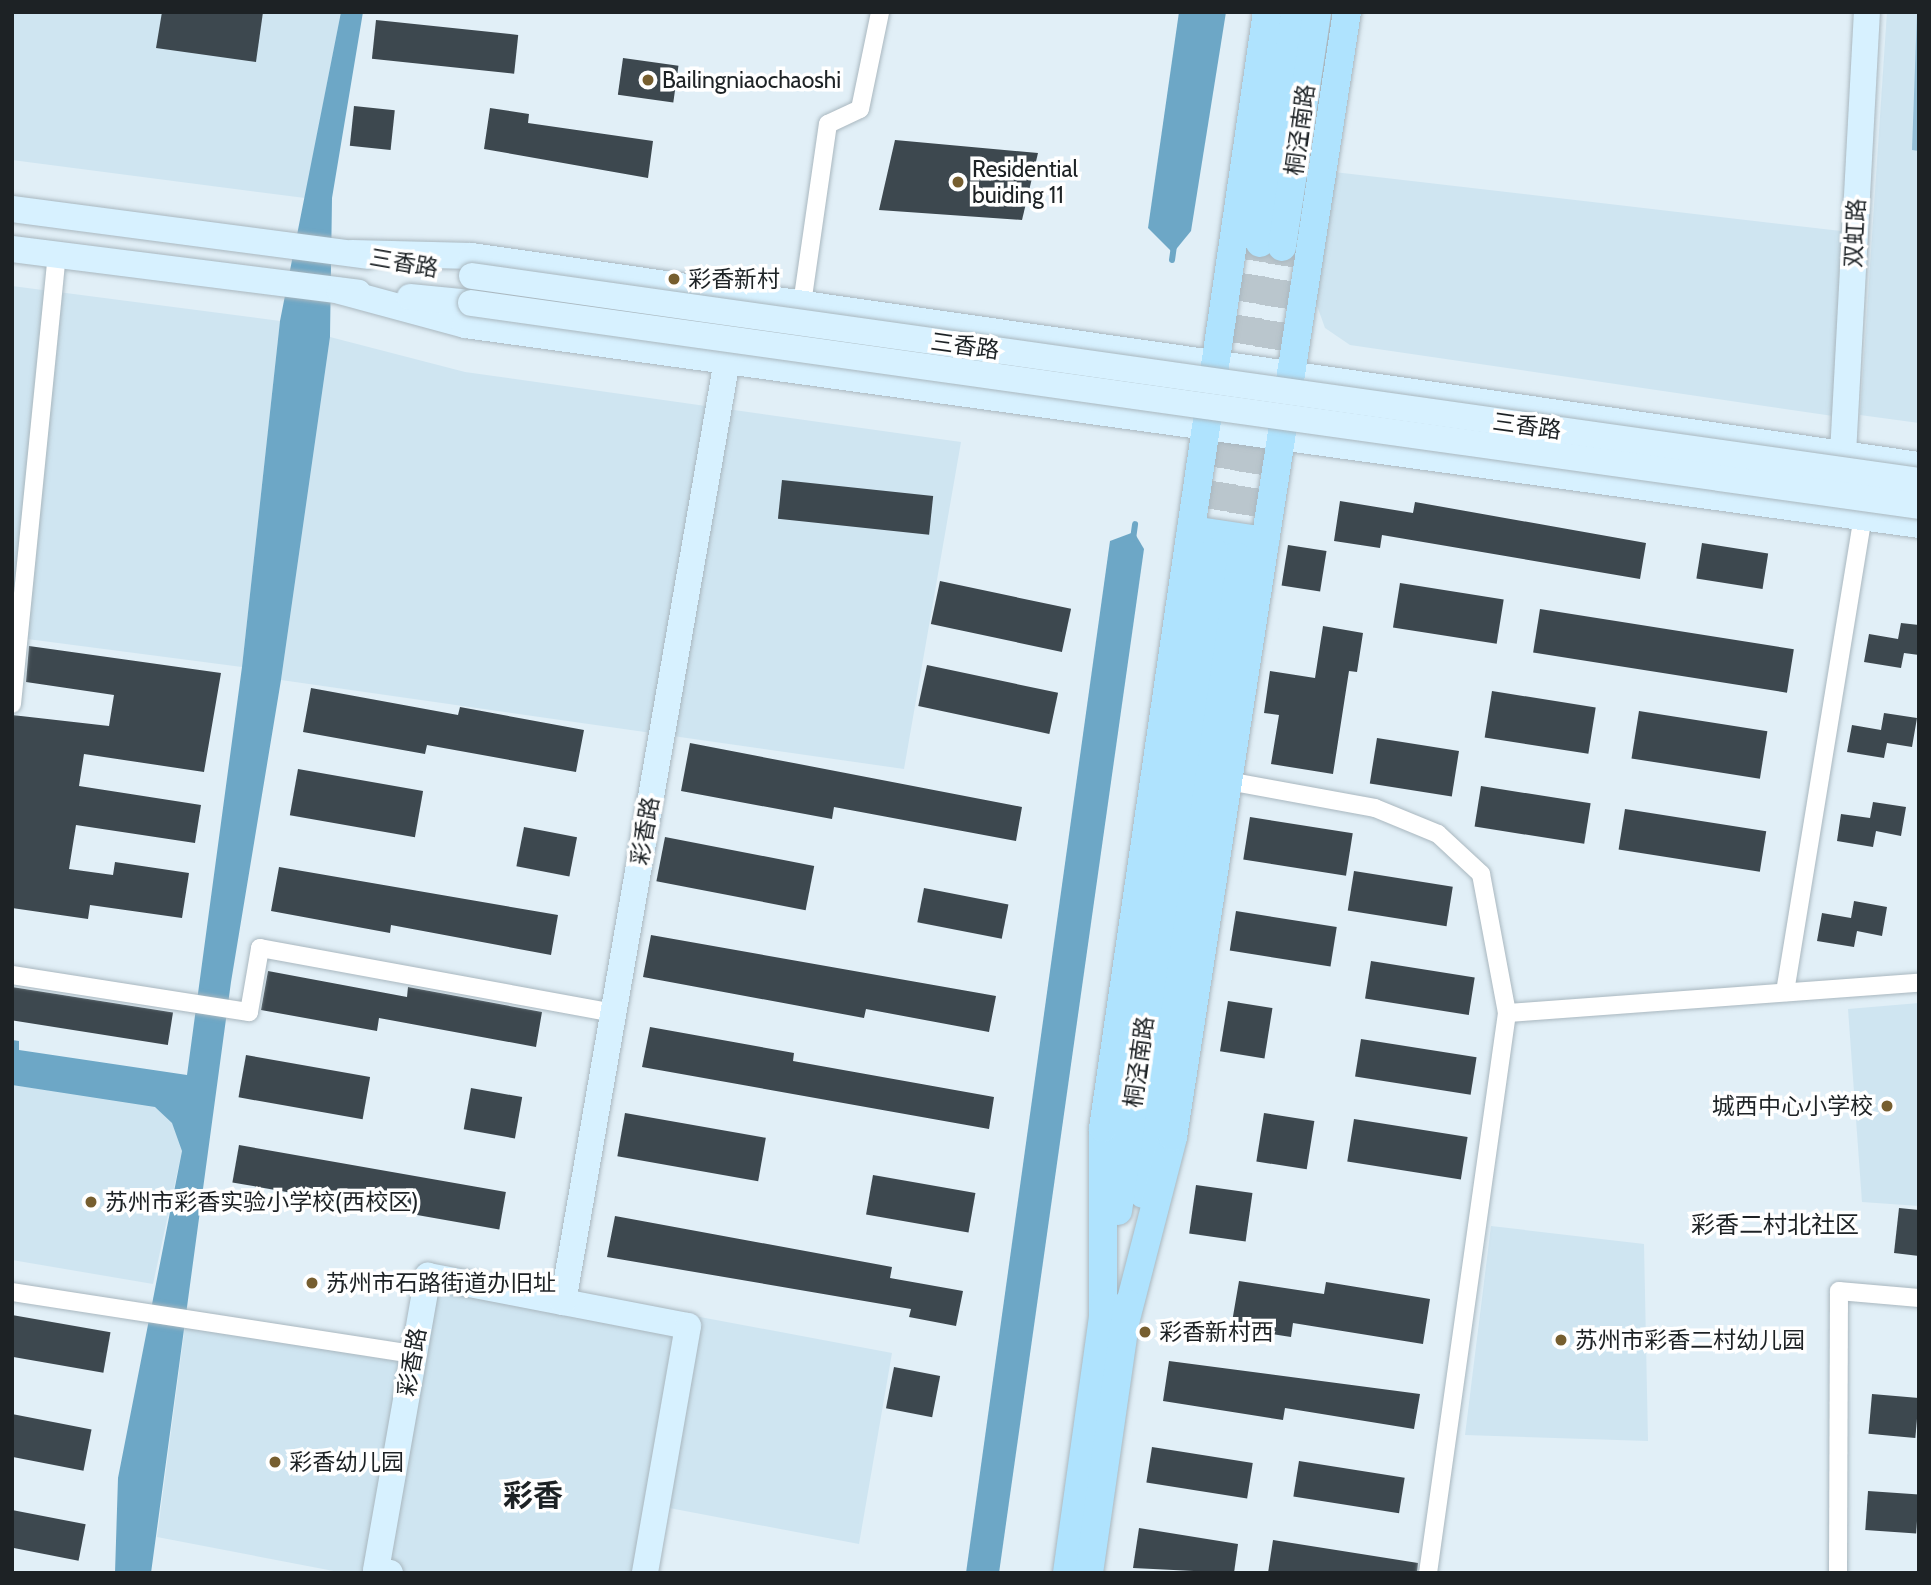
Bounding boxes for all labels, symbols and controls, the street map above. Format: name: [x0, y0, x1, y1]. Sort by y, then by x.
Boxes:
place label: Bailingniaochaoshi: [662, 66, 841, 94]
marker: Bailingniaochaoshi: [640, 72, 656, 88]
street label: 桐泾南路: [1280, 83, 1320, 177]
place label: Residential buiding 11: [972, 155, 1078, 209]
marker: Residential buiding 11: [950, 174, 966, 190]
street label: 双虹路: [1839, 198, 1871, 268]
street label: 三香路: [368, 243, 440, 283]
place label: 彩香新村: [688, 265, 780, 293]
marker: 彩香新村: [666, 271, 682, 287]
street label: 三香路: [929, 328, 1001, 364]
street label: 三香路: [1491, 408, 1563, 444]
street label: 彩香路: [625, 795, 665, 867]
street label: 桐泾南路: [1119, 1015, 1159, 1109]
place label: 城西中心小学校: [1712, 1092, 1873, 1120]
marker: 城西中心小学校: [1879, 1098, 1895, 1114]
place label: 苏州市彩香实验小学校(西校区): [105, 1188, 418, 1216]
marker: 苏州市彩香实验小学校(西校区): [83, 1194, 99, 1210]
district label: 彩香二村北社区: [1691, 1211, 1859, 1239]
place label: 苏州市石路街道办旧址: [326, 1269, 556, 1297]
marker: 苏州市石路街道办旧址: [304, 1275, 320, 1291]
place label: 彩香新村西: [1159, 1318, 1274, 1346]
marker: 彩香新村西: [1137, 1324, 1153, 1340]
street label: 彩香路: [392, 1326, 432, 1398]
place label: 苏州市彩香二村幼儿园: [1575, 1326, 1805, 1354]
marker: 苏州市彩香二村幼儿园: [1553, 1332, 1569, 1348]
place label: 彩香幼儿园: [289, 1448, 404, 1476]
marker: 彩香幼儿园: [267, 1454, 283, 1470]
district label: 彩香: [503, 1478, 563, 1514]

